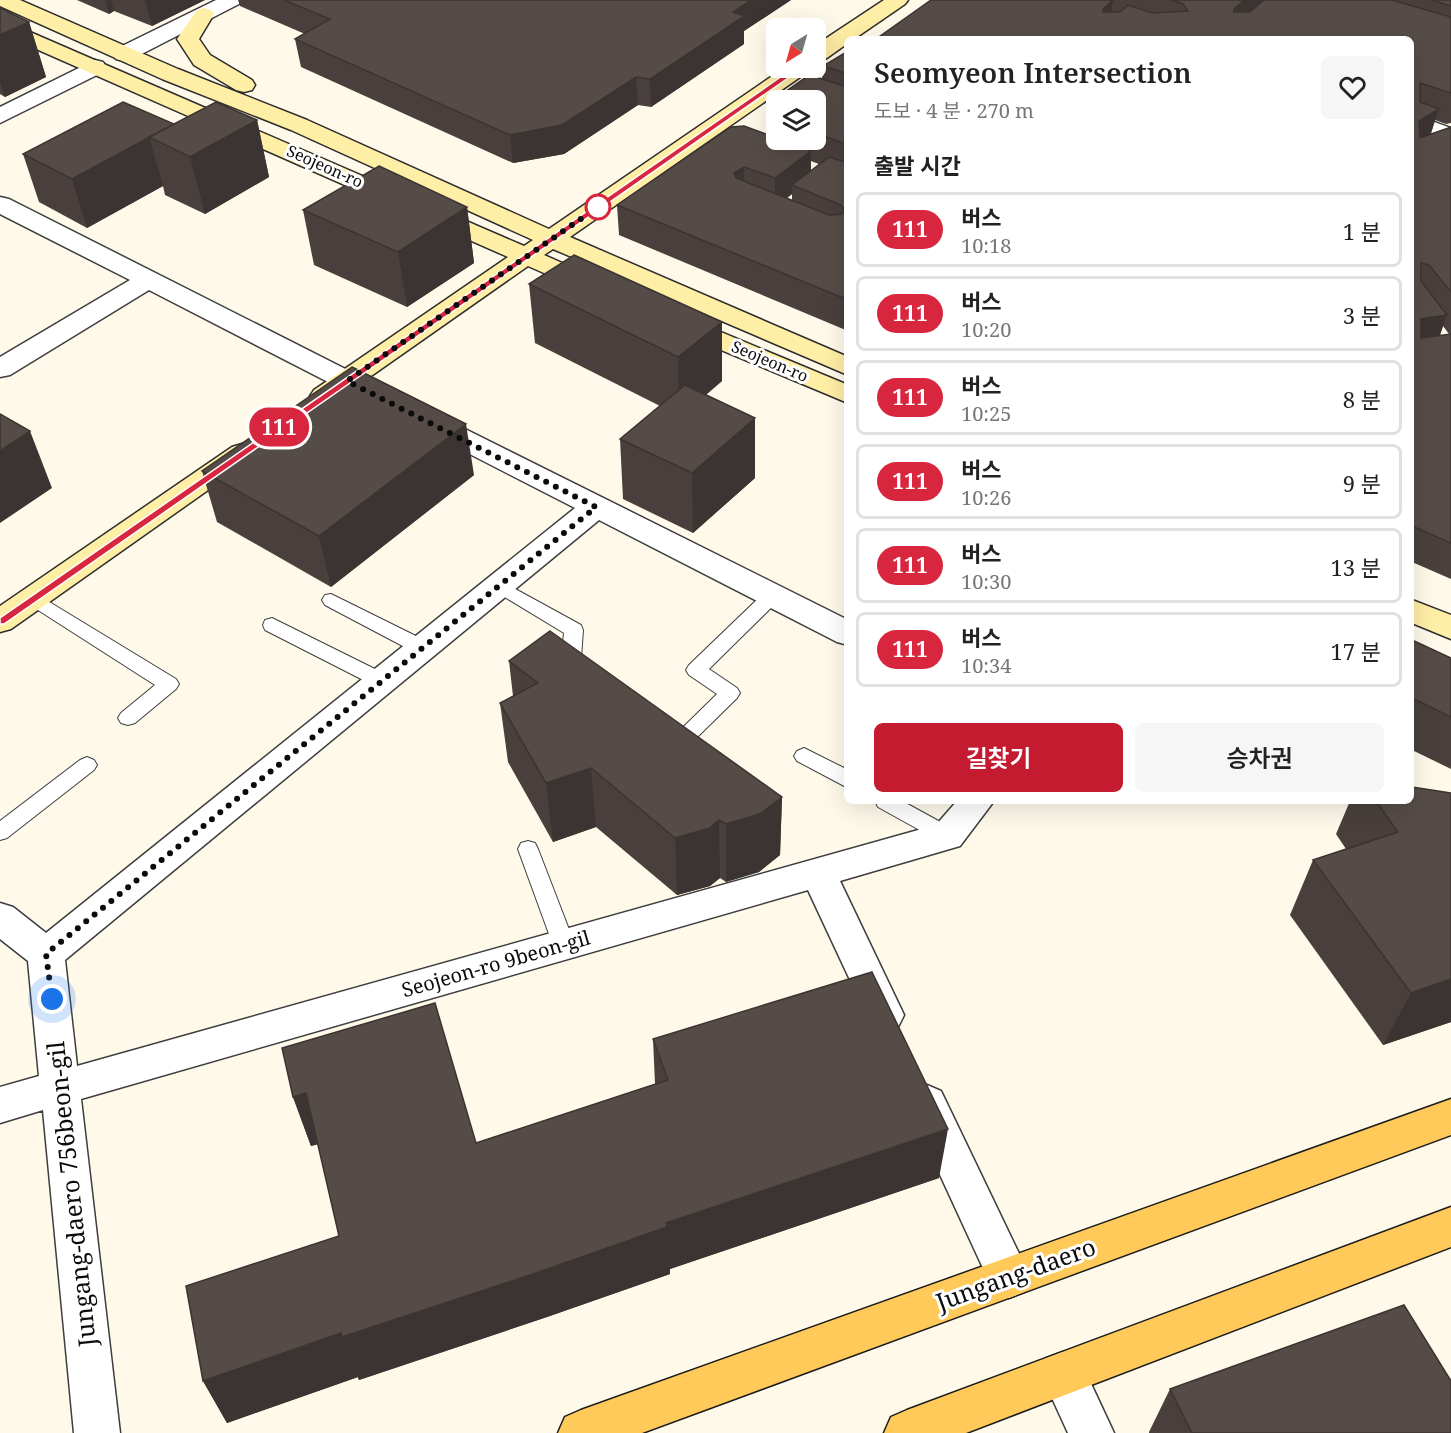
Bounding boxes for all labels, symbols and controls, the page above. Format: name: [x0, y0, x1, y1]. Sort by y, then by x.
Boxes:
north arrow: [766, 18, 826, 78]
map controls: [766, 18, 826, 150]
text: Seomyeon Intersection: [874, 53, 1192, 91]
button: heart: [1321, 56, 1384, 119]
button: layers: [766, 90, 826, 150]
text: 도보 · 4 분 · 270 m: [874, 97, 1034, 124]
street label: Seojeon-ro: [283, 139, 367, 193]
text: 출발 시간: [874, 150, 961, 180]
unlabelled marker: [585, 194, 611, 220]
text: 버스: [961, 202, 1001, 232]
text: 111: [892, 215, 928, 243]
text: 1 분: [1343, 216, 1381, 246]
text: 10:18: [961, 232, 1011, 259]
text: 버스: [961, 286, 1001, 316]
text: 111: [892, 299, 928, 327]
text: 3 분: [1343, 300, 1381, 330]
text: 10:20: [961, 316, 1011, 343]
street label: Seojeon-ro: [728, 335, 812, 387]
text: 버스: [961, 370, 1001, 400]
text: 111: [892, 383, 928, 411]
text: 8 분: [1343, 384, 1381, 414]
text: 10:25: [961, 400, 1011, 427]
line badge: 111: [244, 408, 314, 446]
text: 111: [261, 413, 297, 441]
text: 버스: [961, 454, 1001, 484]
text: 111: [892, 467, 928, 495]
text: 9 분: [1343, 468, 1381, 498]
text: 10:26: [961, 484, 1011, 511]
text: 버스: [961, 538, 1001, 568]
text: 111: [892, 551, 928, 579]
text: 13 분: [1330, 552, 1381, 582]
text: 10:30: [961, 568, 1011, 595]
text: 버스: [961, 622, 1001, 652]
text: 111: [892, 635, 928, 663]
text: 17 분: [1330, 636, 1381, 666]
text: 10:34: [961, 652, 1011, 679]
button: 길찾기: [874, 723, 1123, 792]
button: 승차권: [1135, 723, 1384, 792]
street label: Seojeon-ro 9beon-gil: [399, 924, 593, 1003]
your location: [37, 984, 67, 1014]
street label: Jungang-daero 756beon-gil: [38, 1039, 103, 1349]
street label: Jungang-daero: [930, 1229, 1100, 1318]

